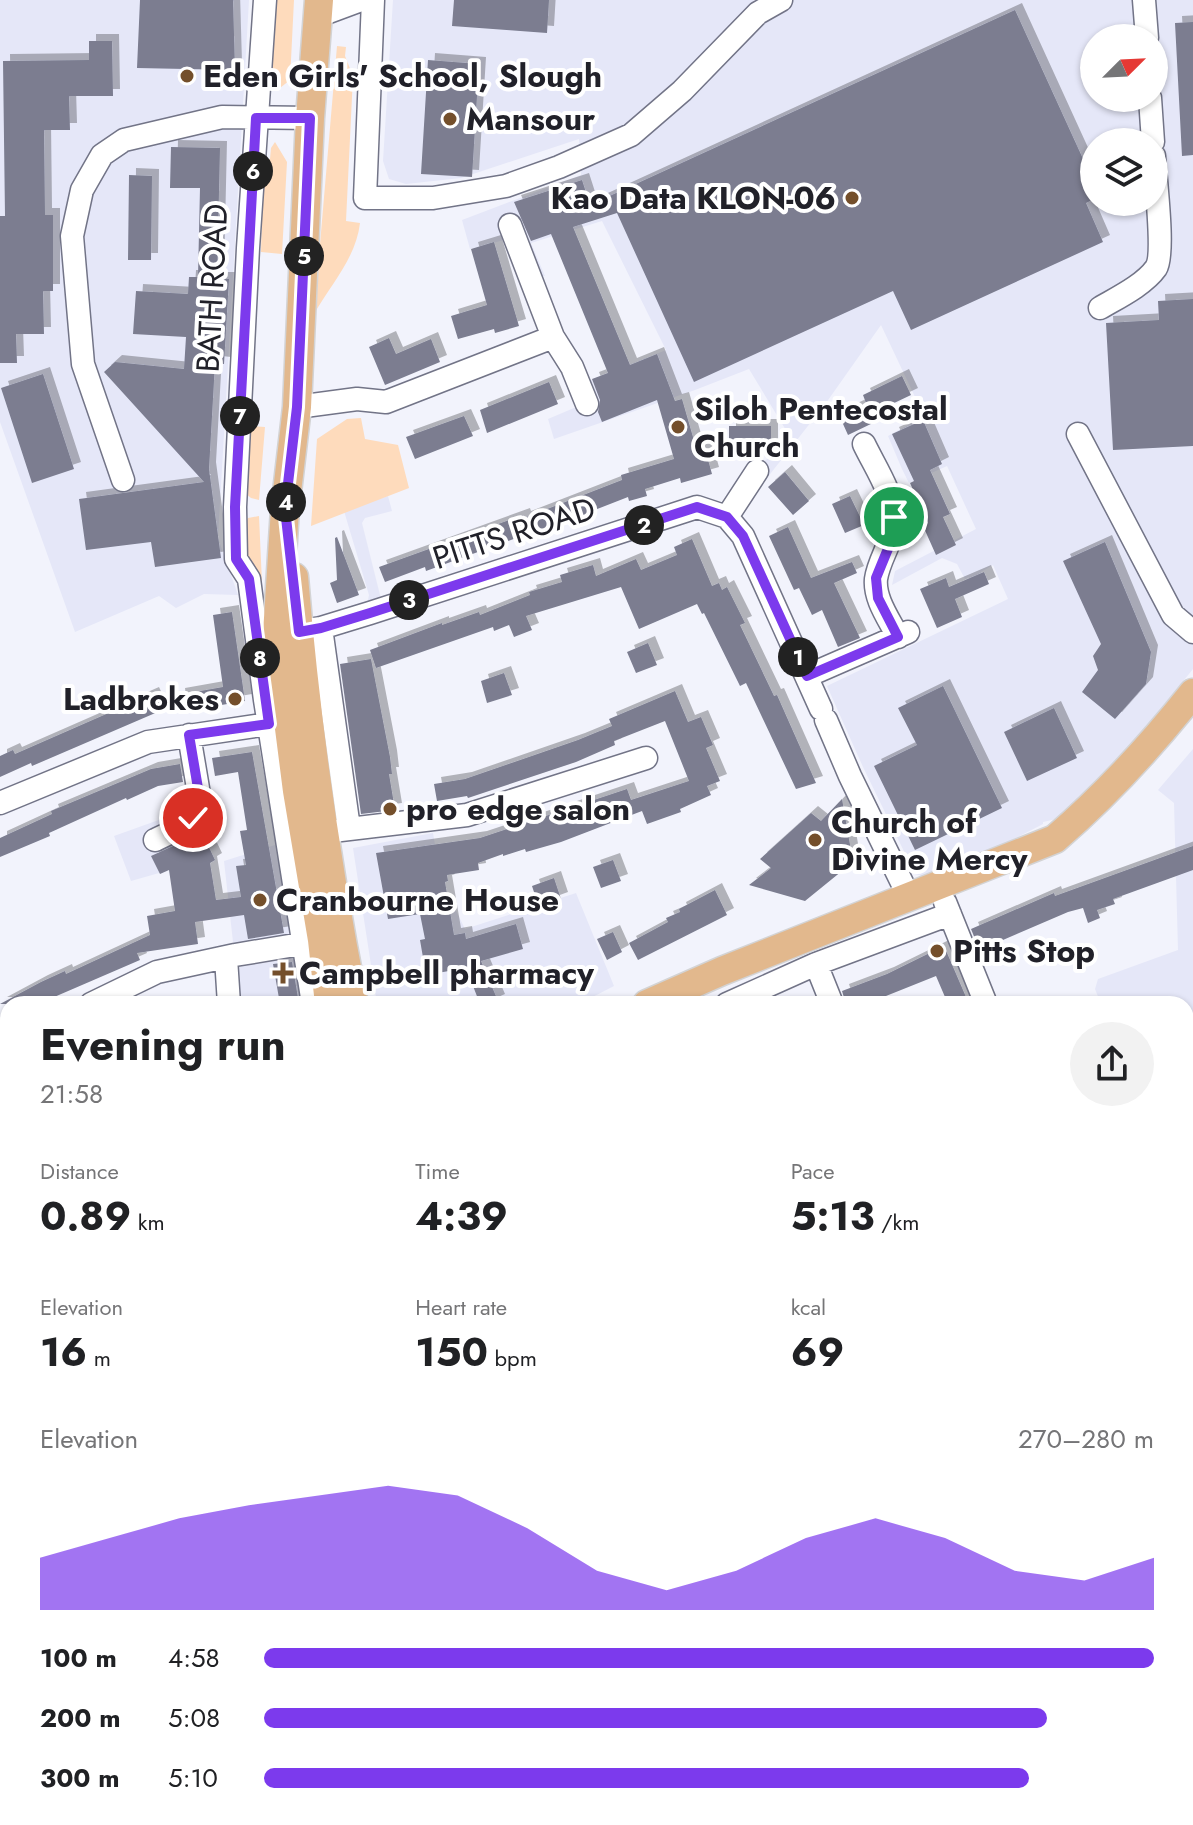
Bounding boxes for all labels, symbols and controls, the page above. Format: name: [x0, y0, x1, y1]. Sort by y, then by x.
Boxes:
north arrow: [1080, 24, 1168, 112]
map controls: [1080, 24, 1168, 216]
place label: Eden Girls' School, Slough: [203, 53, 602, 99]
marker: Eden Girls' School, Slough: [178, 67, 196, 85]
place label: Mansour: [466, 96, 595, 142]
marker: Mansour: [441, 110, 459, 128]
button: layers: [1080, 128, 1168, 216]
pin: 6: [233, 151, 273, 191]
text: 6: [246, 155, 260, 187]
place label: Kao Data KLON-06: [550, 175, 836, 221]
marker: Kao Data KLON-06: [843, 189, 861, 207]
street label: BATH ROAD: [185, 203, 239, 373]
pin: 5: [284, 236, 324, 276]
text: 5: [297, 240, 311, 272]
place label: Siloh Pentecostal Church: [694, 386, 948, 469]
pin: 7: [220, 396, 260, 436]
text: 7: [233, 400, 247, 432]
marker: Siloh Pentecostal Church: [669, 418, 687, 436]
pin: 4: [266, 482, 306, 522]
pin: [860, 483, 928, 551]
street label: PITTS ROAD: [427, 485, 601, 581]
text: 4: [278, 486, 294, 518]
icon: arrive: [872, 495, 916, 539]
pin: 2: [624, 505, 664, 545]
text: 2: [637, 509, 651, 541]
pin: 3: [389, 580, 429, 620]
text: 3: [402, 584, 416, 616]
pin: 1: [778, 637, 818, 677]
pin: 8: [240, 638, 280, 678]
text: 1: [792, 641, 804, 673]
text: 8: [253, 642, 267, 674]
place label: Ladbrokes: [63, 676, 219, 722]
marker: Ladbrokes: [226, 690, 244, 708]
pin: [159, 784, 227, 852]
place label: pro edge salon: [406, 786, 630, 832]
icon: check: [171, 796, 215, 840]
place label: Church of Divine Mercy: [831, 799, 1028, 882]
marker: pro edge salon: [381, 800, 399, 818]
marker: Church of Divine Mercy: [806, 831, 824, 849]
place label: Cranbourne House: [276, 877, 559, 923]
marker: Cranbourne House: [251, 891, 269, 909]
place label: Pitts Stop: [953, 928, 1095, 974]
marker: Pitts Stop: [928, 942, 946, 960]
place label: Campbell pharmacy: [299, 950, 594, 996]
marker: Campbell pharmacy: [274, 964, 292, 982]
text: Evening run: [40, 1013, 286, 1077]
button: share: [1070, 1022, 1154, 1106]
text: 21:58: [40, 1075, 103, 1113]
text: Distance: [40, 1155, 119, 1187]
text: Time: [415, 1155, 460, 1187]
text: Pace: [791, 1155, 834, 1187]
text: 0.89: [40, 1187, 131, 1245]
text: 4:39: [415, 1187, 508, 1245]
text: 5:13: [791, 1187, 875, 1245]
text: km: [131, 1206, 165, 1238]
text: /km: [875, 1206, 919, 1238]
text: Elevation: [40, 1291, 123, 1323]
text: Heart rate: [415, 1291, 507, 1323]
text: kcal: [791, 1291, 826, 1323]
text: 16: [40, 1323, 87, 1381]
text: 150: [415, 1323, 488, 1381]
text: 69: [791, 1323, 844, 1381]
text: m: [87, 1342, 111, 1374]
text: bpm: [488, 1342, 537, 1374]
text: Elevation: [40, 1420, 138, 1458]
text: 270–280 m: [1018, 1420, 1154, 1458]
text: 100 m: [40, 1639, 117, 1677]
text: 4:58: [168, 1639, 220, 1677]
text: 200 m: [40, 1699, 121, 1737]
text: 5:08: [168, 1699, 220, 1737]
text: 300 m: [40, 1759, 120, 1797]
text: 5:10: [168, 1759, 218, 1797]

